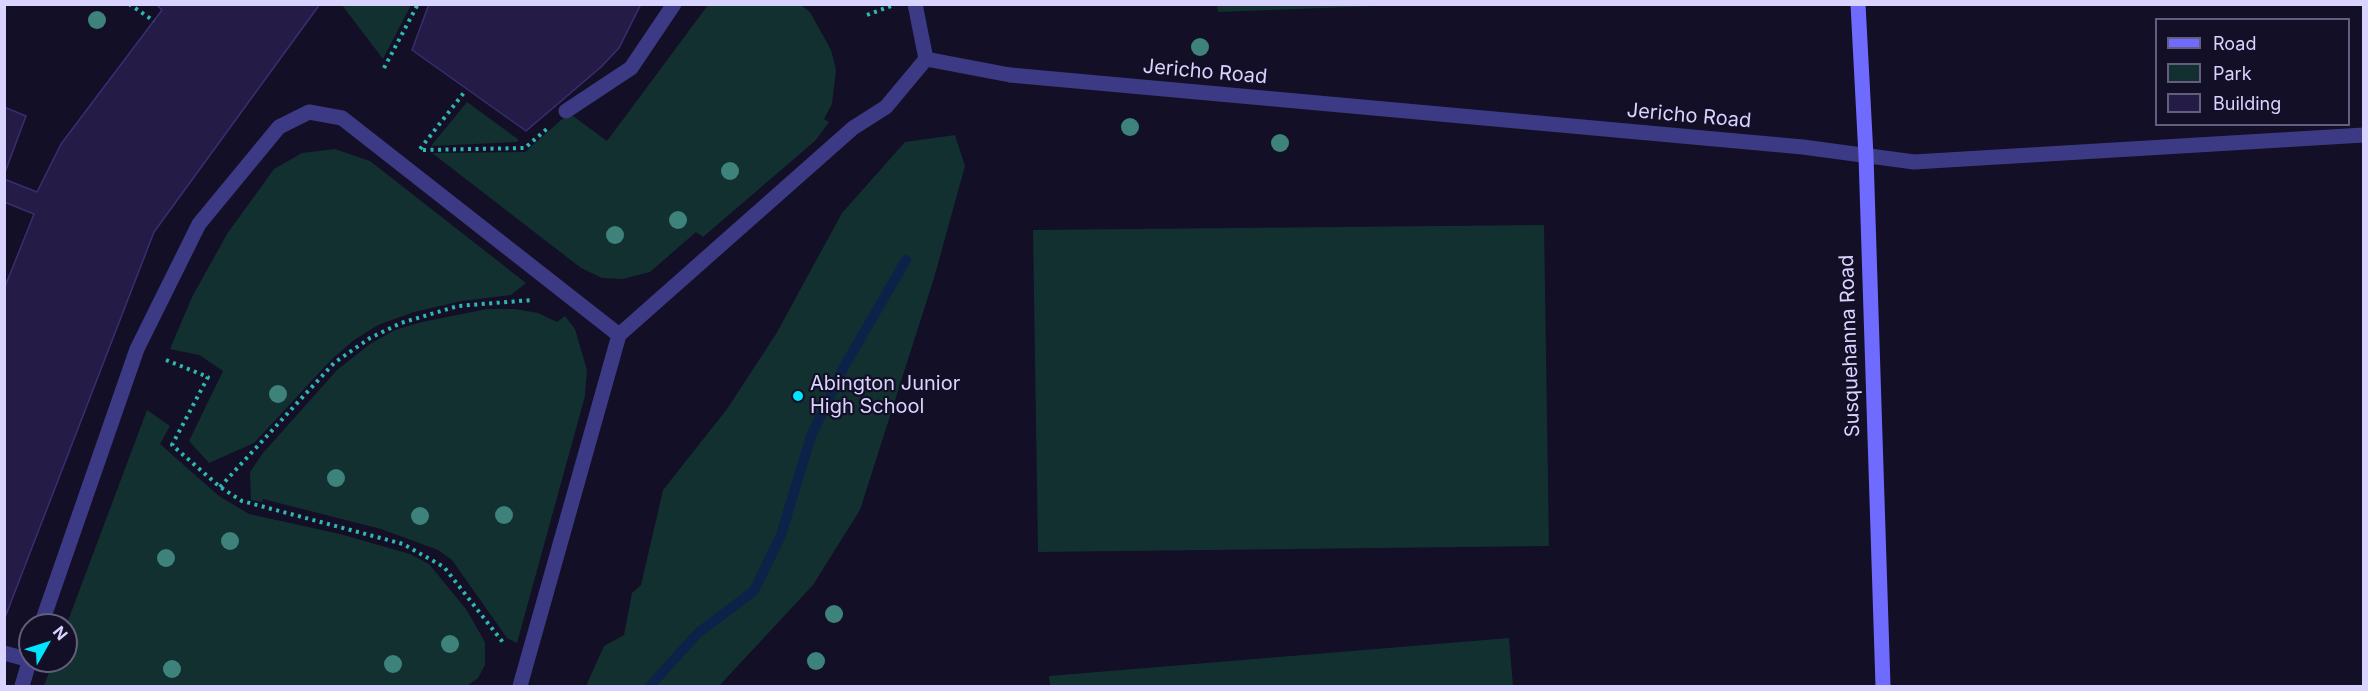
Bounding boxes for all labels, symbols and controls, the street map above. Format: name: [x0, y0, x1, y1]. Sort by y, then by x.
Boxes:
legend: [2155, 18, 2350, 126]
text: Road: [2213, 33, 2256, 54]
street label: Jericho Road: [1142, 55, 1268, 89]
text: Park: [2213, 63, 2252, 84]
text: Building: [2213, 93, 2281, 114]
street label: Jericho Road: [1626, 99, 1752, 133]
street label: Susquehanna Road: [1835, 254, 1865, 438]
place label: Abington Junior High School: [810, 372, 960, 419]
marker: Abington Junior High School: [791, 389, 805, 403]
north arrow: [18, 613, 78, 673]
text: N: [49, 622, 72, 644]

